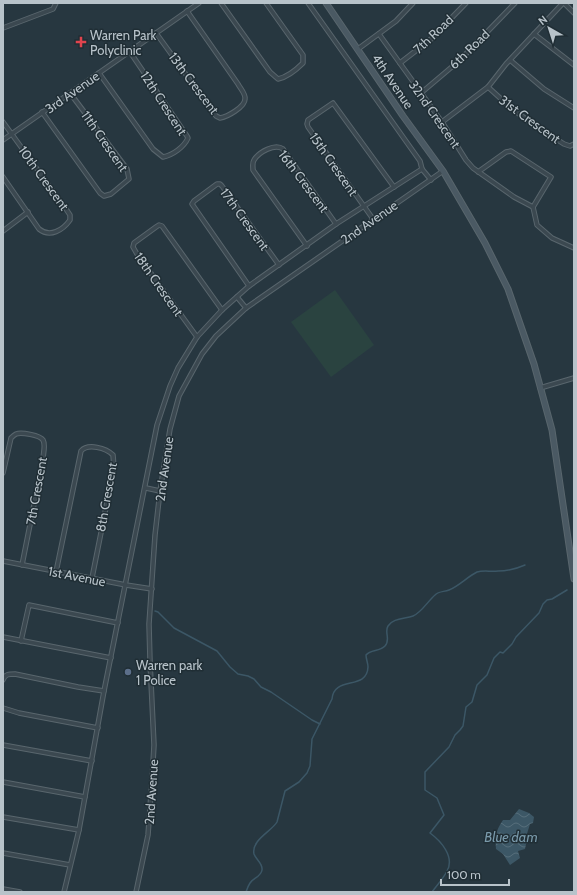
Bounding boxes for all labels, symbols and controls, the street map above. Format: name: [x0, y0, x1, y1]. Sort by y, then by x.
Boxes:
north arrow: [529, 8, 569, 48]
street label: 7th Road: [410, 11, 456, 57]
text: N: [535, 12, 550, 28]
street label: 6th Road: [445, 26, 493, 72]
place label: Warren Park Polyclinic: [90, 27, 157, 58]
marker: Warren Park Polyclinic: [75, 36, 87, 48]
street label: 13th Crescent: [165, 49, 223, 118]
street label: 4th Avenue: [369, 50, 417, 112]
street label: 3rd Avenue: [42, 67, 102, 116]
street label: 12th Crescent: [137, 68, 191, 139]
street label: 32nd Crescent: [406, 77, 465, 152]
street label: 31st Crescent: [496, 91, 564, 147]
street label: 11th Crescent: [78, 107, 132, 175]
street label: 15th Crescent: [306, 129, 362, 199]
street label: 10th Crescent: [15, 143, 73, 214]
street label: 16th Crescent: [275, 147, 333, 216]
street label: 17th Crescent: [217, 185, 273, 254]
street label: 2nd Avenue: [338, 196, 401, 247]
street label: 18th Crescent: [131, 249, 187, 320]
street label: 2nd Avenue: [152, 435, 177, 503]
street label: 7th Crescent: [22, 455, 50, 526]
street label: 8th Crescent: [92, 460, 120, 533]
street label: 1st Avenue: [47, 563, 107, 589]
place label: Warren park 1 Police: [136, 657, 203, 688]
marker: Warren park 1 Police: [123, 667, 133, 677]
street label: 2nd Avenue: [141, 758, 161, 825]
water label: Blue dam: [484, 828, 538, 846]
scale bar: [441, 861, 509, 887]
text: 100 m: [447, 867, 481, 882]

